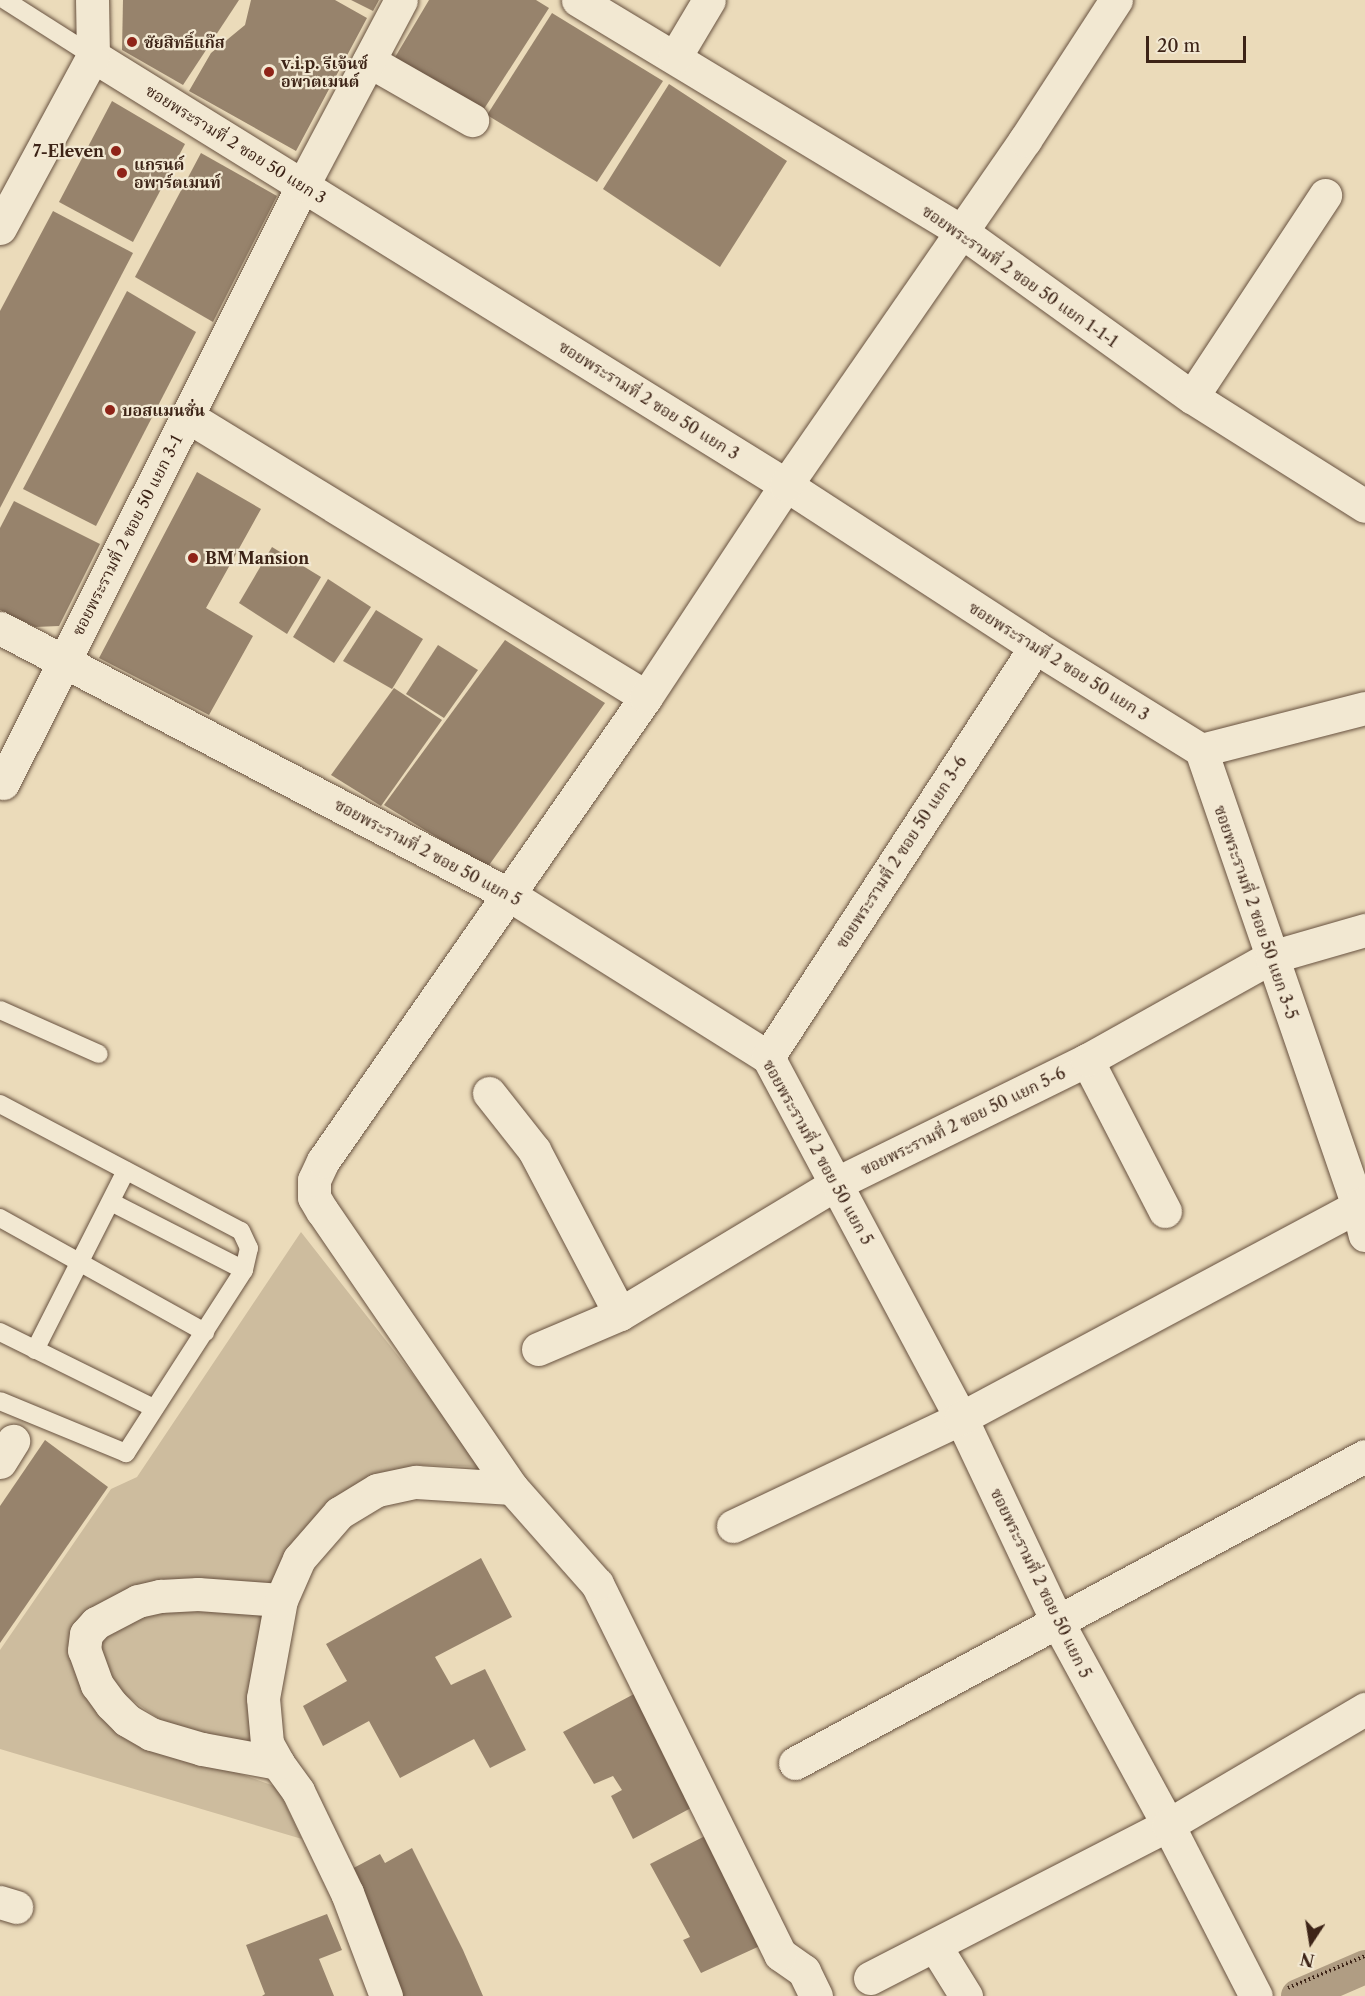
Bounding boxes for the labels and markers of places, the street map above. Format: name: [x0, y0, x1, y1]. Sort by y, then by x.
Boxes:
place label: ชัยสิทธิ์แก๊ส: [144, 32, 225, 52]
marker: ชัยสิทธิ์แก๊ส: [125, 35, 139, 49]
place label: v.i.p. รีเจ้นซ์ อพาตเมนต์: [281, 53, 368, 91]
marker: v.i.p. รีเจ้นซ์ อพาตเมนต์: [262, 65, 276, 79]
place label: 7-Eleven: [33, 141, 104, 161]
marker: 7-Eleven: [109, 144, 123, 158]
place label: แกรนด์ อพาร์ตเมนท์: [134, 154, 221, 192]
marker: แกรนด์ อพาร์ตเมนท์: [115, 166, 129, 180]
place label: บอสแมนชั่น: [122, 400, 205, 420]
marker: บอสแมนชั่น: [103, 403, 117, 417]
place label: BM Mansion: [205, 548, 309, 568]
marker: BM Mansion: [186, 551, 200, 565]

